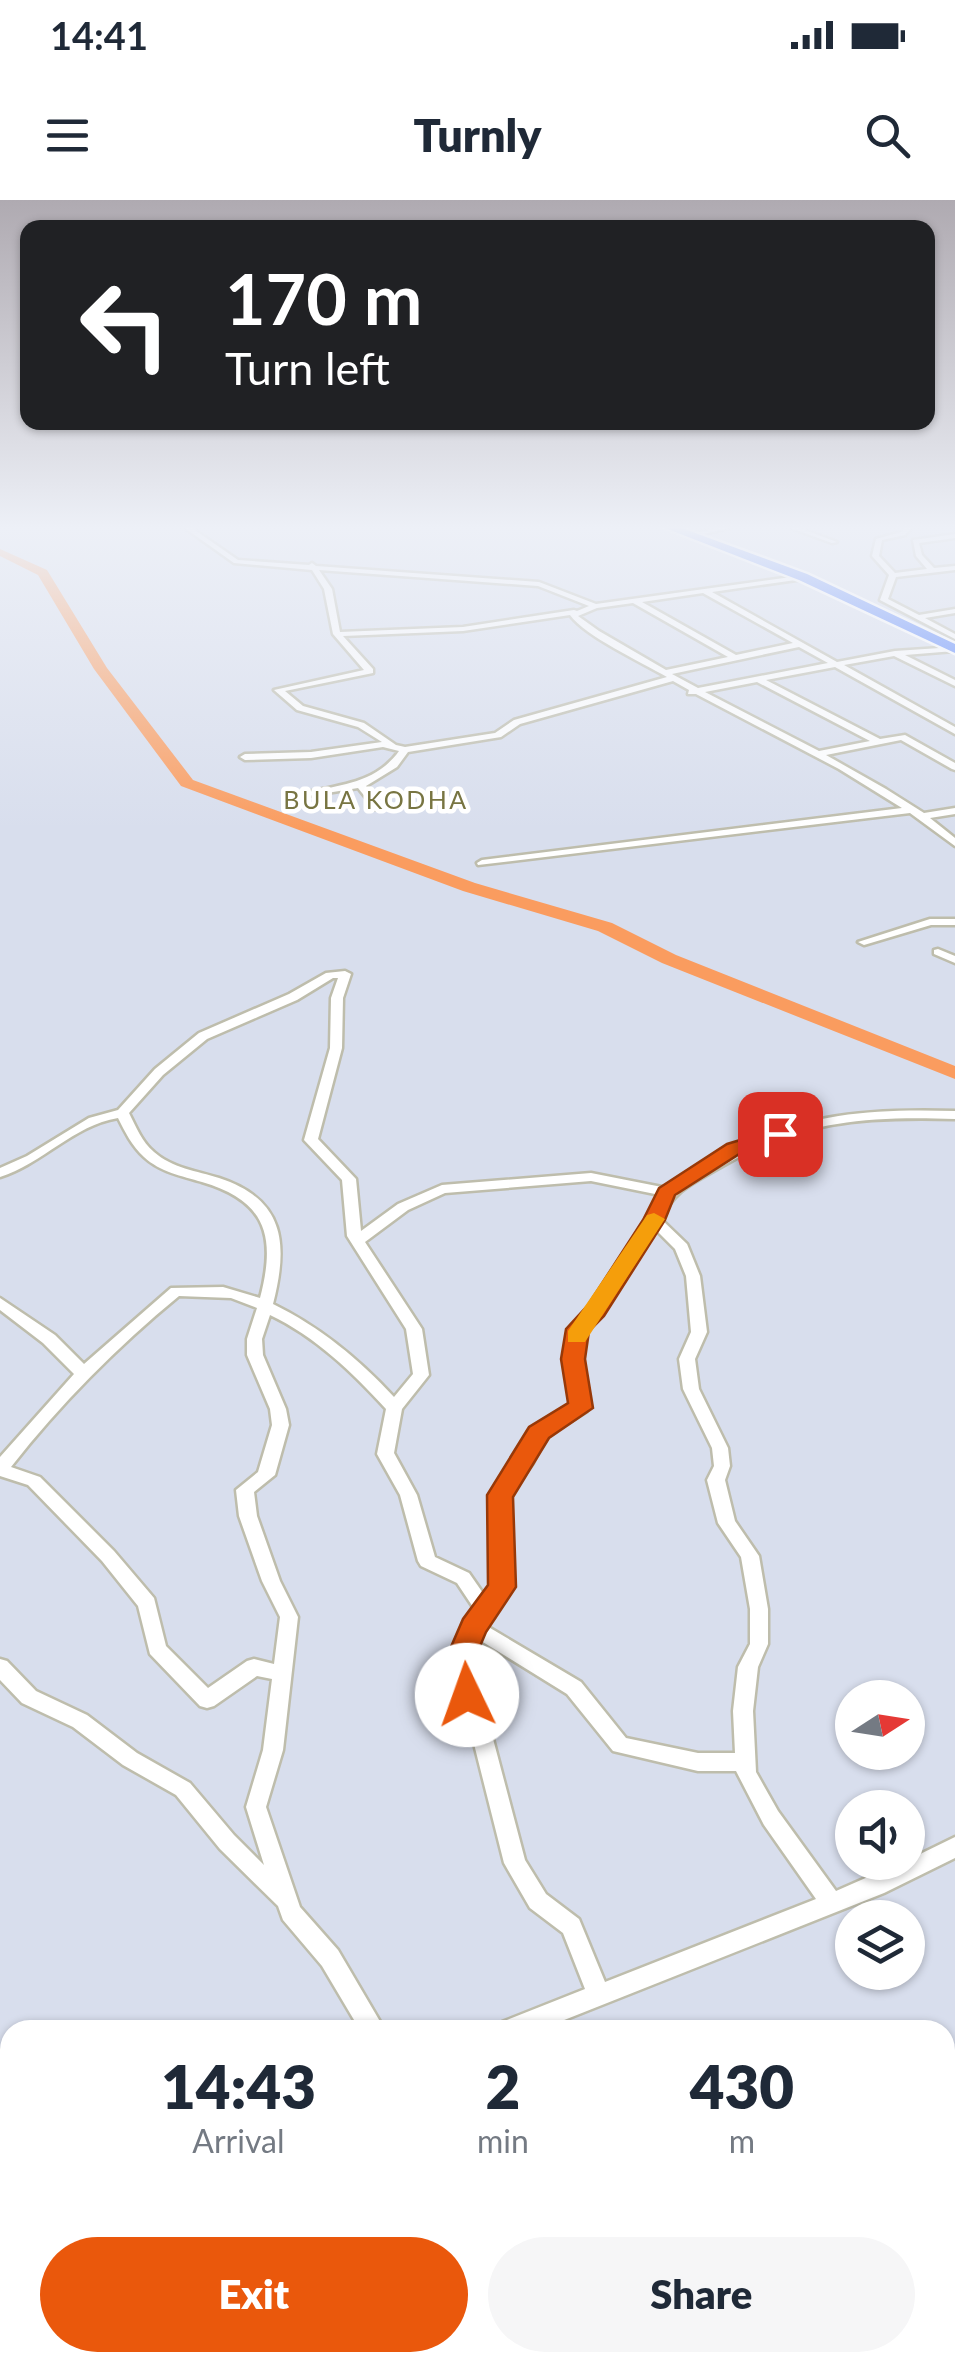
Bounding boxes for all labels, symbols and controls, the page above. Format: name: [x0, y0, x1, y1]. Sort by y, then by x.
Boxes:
text: 14:41: [50, 12, 148, 58]
icon: menu: [40, 108, 95, 163]
text: Turnly: [413, 108, 542, 162]
icon: search: [860, 108, 915, 163]
text: 170 m: [225, 256, 422, 340]
icon: left: [60, 260, 190, 390]
text: Turn left: [225, 341, 390, 395]
district label: BULA KODHA: [283, 784, 469, 814]
pin: [738, 1092, 823, 1177]
icon: arrive: [753, 1107, 808, 1162]
position arrow: [415, 1643, 519, 1747]
north arrow: [835, 1680, 925, 1770]
map controls: [835, 1680, 925, 1990]
button: sound: [835, 1790, 925, 1880]
button: layers: [835, 1900, 925, 1990]
text: 14:43: [161, 2050, 316, 2122]
text: 2: [485, 2050, 520, 2122]
text: 430: [690, 2050, 794, 2122]
text: Arrival: [192, 2121, 285, 2160]
text: min: [477, 2121, 529, 2160]
text: m: [729, 2121, 755, 2160]
button: Exit: [40, 2237, 468, 2352]
button: Share: [488, 2237, 915, 2352]

